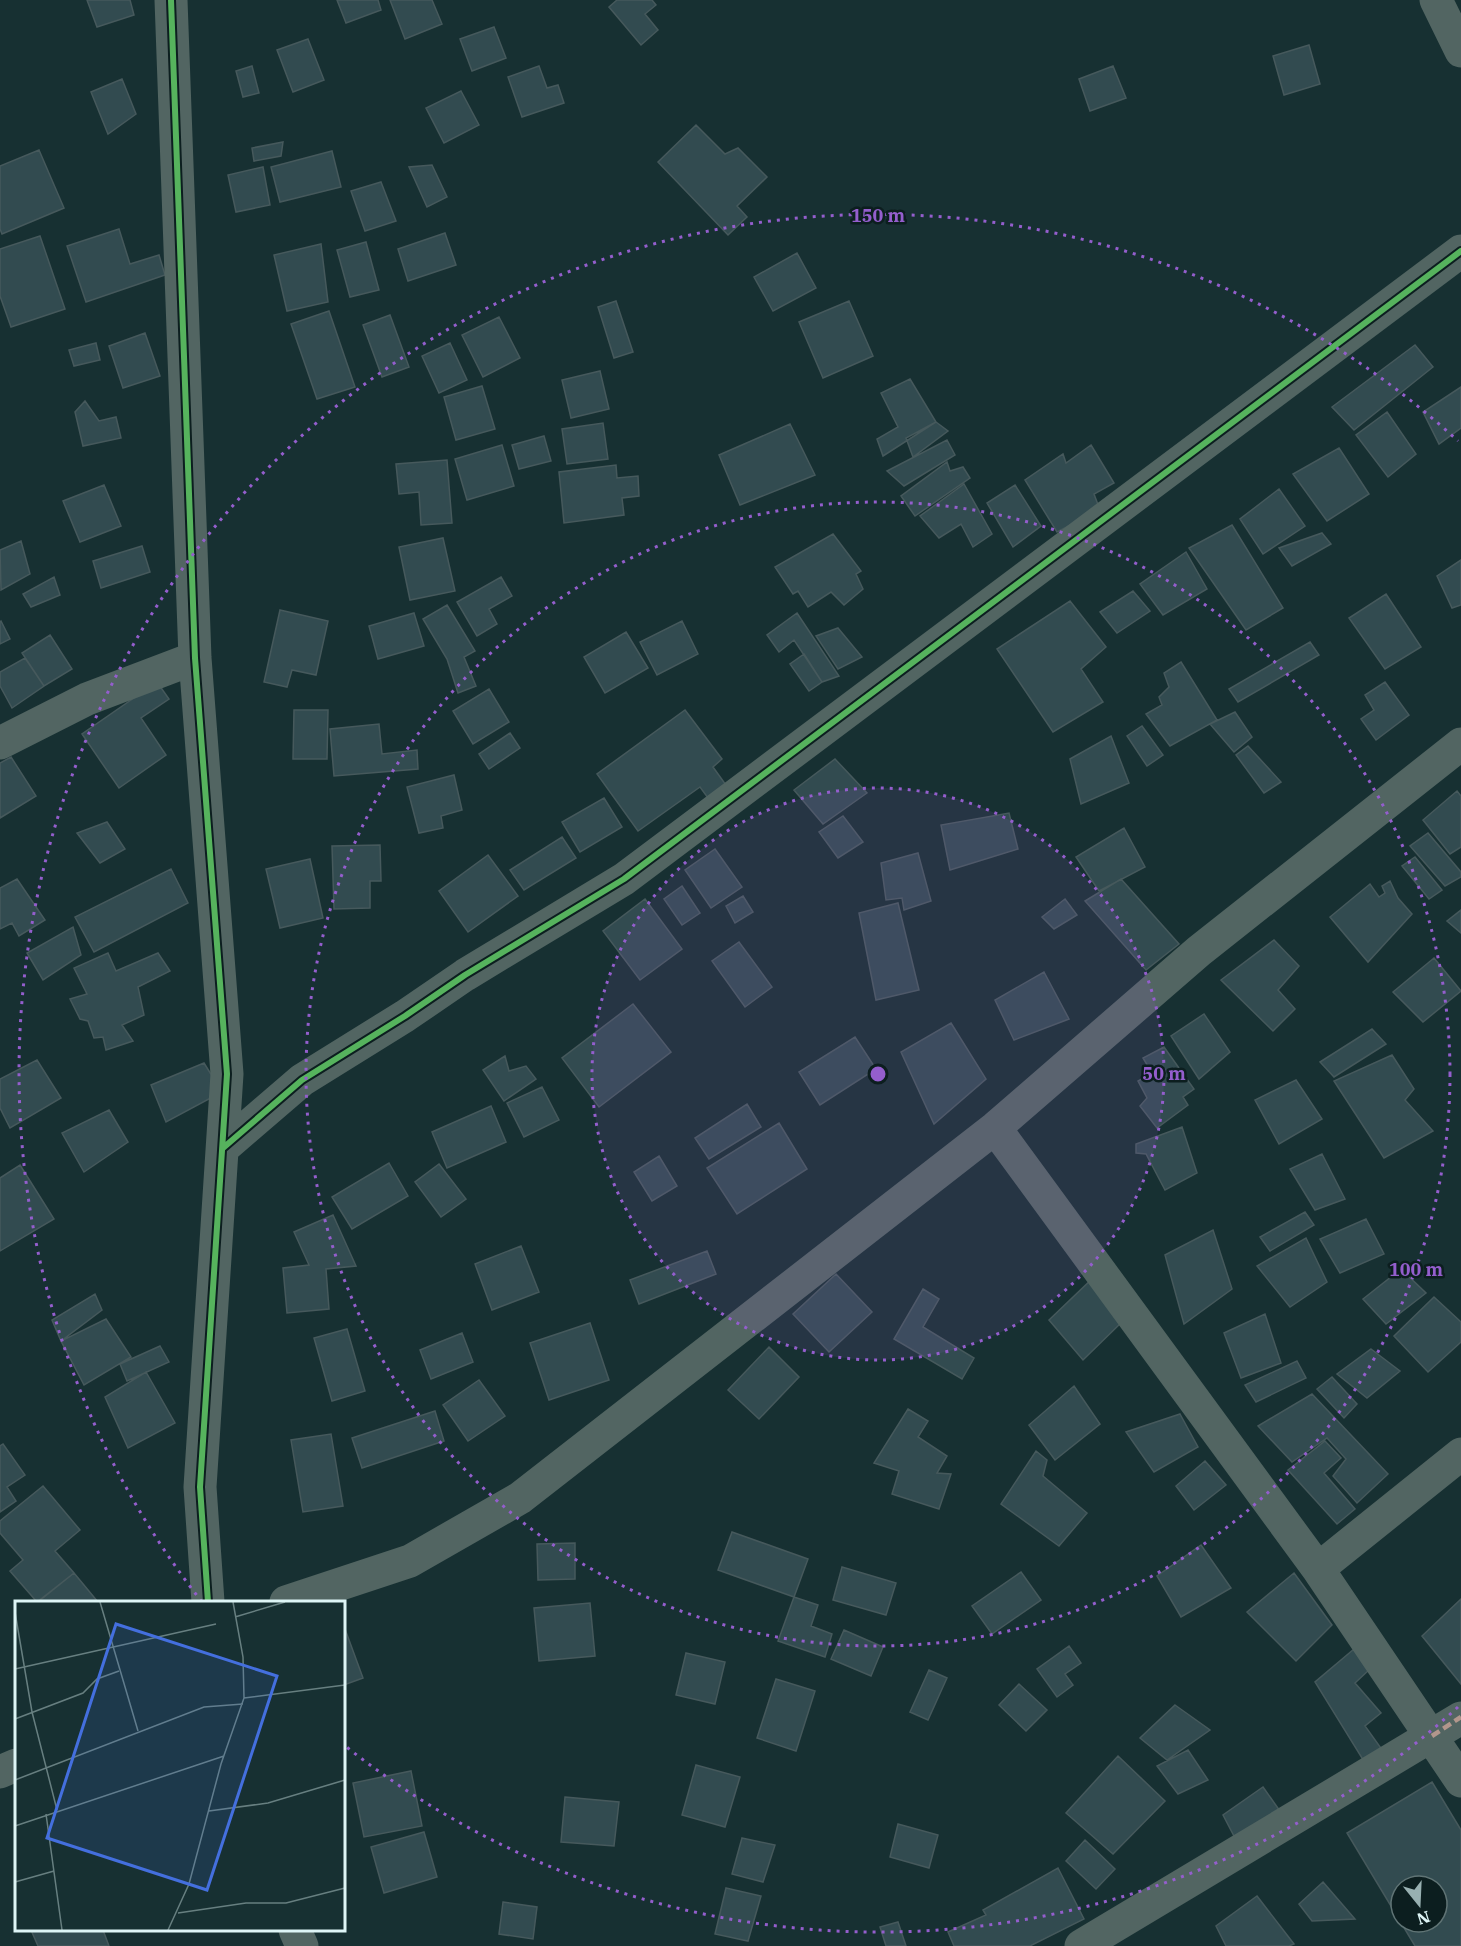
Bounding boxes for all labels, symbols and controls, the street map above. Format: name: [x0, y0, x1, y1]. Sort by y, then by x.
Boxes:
text: 150 m: [851, 204, 906, 227]
text: 50 m: [1142, 1062, 1186, 1085]
centre of rings: [868, 1064, 888, 1084]
text: 100 m: [1389, 1258, 1444, 1281]
inset map: [15, 1601, 345, 1931]
north arrow: [1389, 1874, 1449, 1934]
text: N: [1415, 1907, 1433, 1930]

